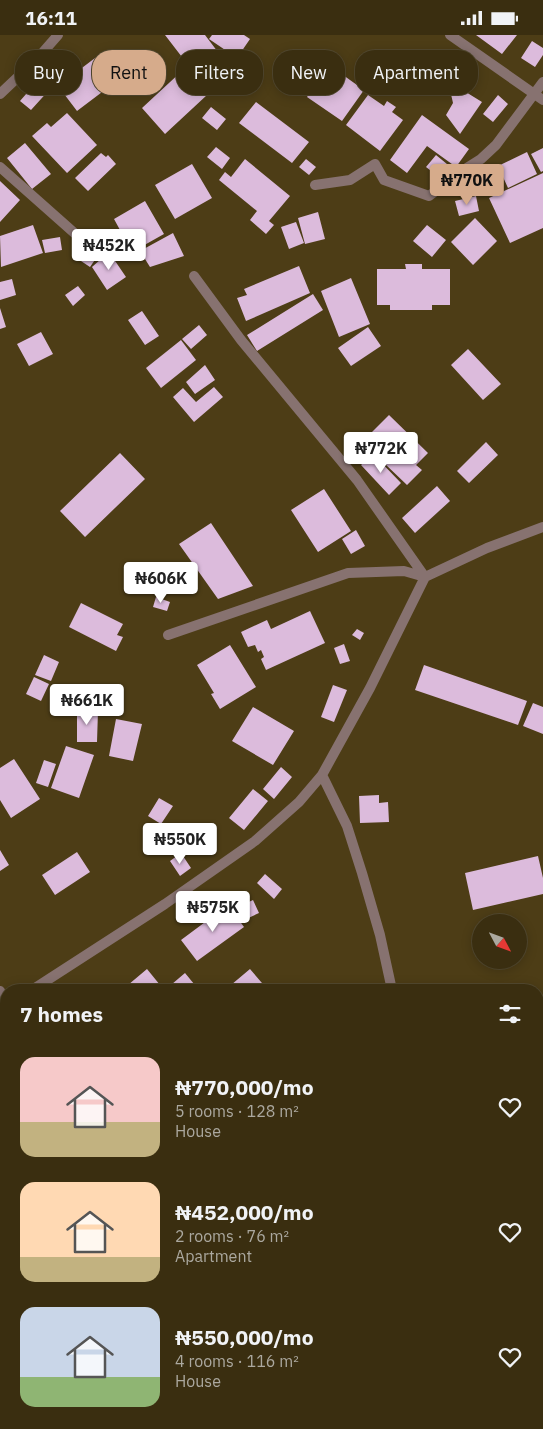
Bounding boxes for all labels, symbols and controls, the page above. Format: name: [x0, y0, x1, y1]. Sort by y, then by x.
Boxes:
text: 16:11: [25, 6, 77, 30]
chip: Buy: [15, 50, 82, 95]
chip: Rent: [92, 50, 166, 95]
chip: Filters: [176, 50, 263, 95]
chip: New: [273, 50, 345, 95]
chip: Apartment: [355, 50, 478, 95]
pin: ₦770K: [432, 163, 502, 206]
text: ₦770K: [441, 170, 493, 190]
pin: ₦452K: [74, 229, 144, 271]
text: ₦452K: [83, 235, 135, 255]
pin: ₦772K: [346, 431, 416, 474]
text: ₦772K: [355, 438, 407, 458]
pin: ₦606K: [126, 561, 196, 604]
text: ₦606K: [135, 568, 187, 588]
pin: ₦661K: [52, 683, 122, 726]
text: ₦661K: [61, 690, 113, 710]
pin: ₦550K: [145, 823, 215, 865]
text: ₦550K: [154, 829, 206, 849]
pin: ₦575K: [178, 891, 248, 933]
text: ₦575K: [187, 897, 239, 917]
north arrow: [472, 914, 528, 969]
map controls: [472, 914, 527, 969]
text: 7 homes: [20, 1000, 103, 1028]
icon: filters: [496, 1000, 524, 1028]
text: ₦770,000/mo: [175, 1073, 313, 1101]
icon: home: [60, 1077, 120, 1137]
icon: heart: [496, 1093, 524, 1121]
text: 5 rooms · 128 m²: [175, 1101, 299, 1121]
text: House: [175, 1121, 221, 1141]
text: ₦452,000/mo: [175, 1198, 313, 1226]
icon: home: [60, 1202, 120, 1262]
icon: heart: [496, 1218, 524, 1246]
text: 2 rooms · 76 m²: [175, 1226, 289, 1246]
text: Apartment: [175, 1246, 252, 1266]
text: ₦550,000/mo: [175, 1323, 313, 1351]
icon: home: [60, 1327, 120, 1387]
icon: heart: [496, 1343, 524, 1371]
text: 4 rooms · 116 m²: [175, 1351, 299, 1371]
text: House: [175, 1371, 221, 1391]

